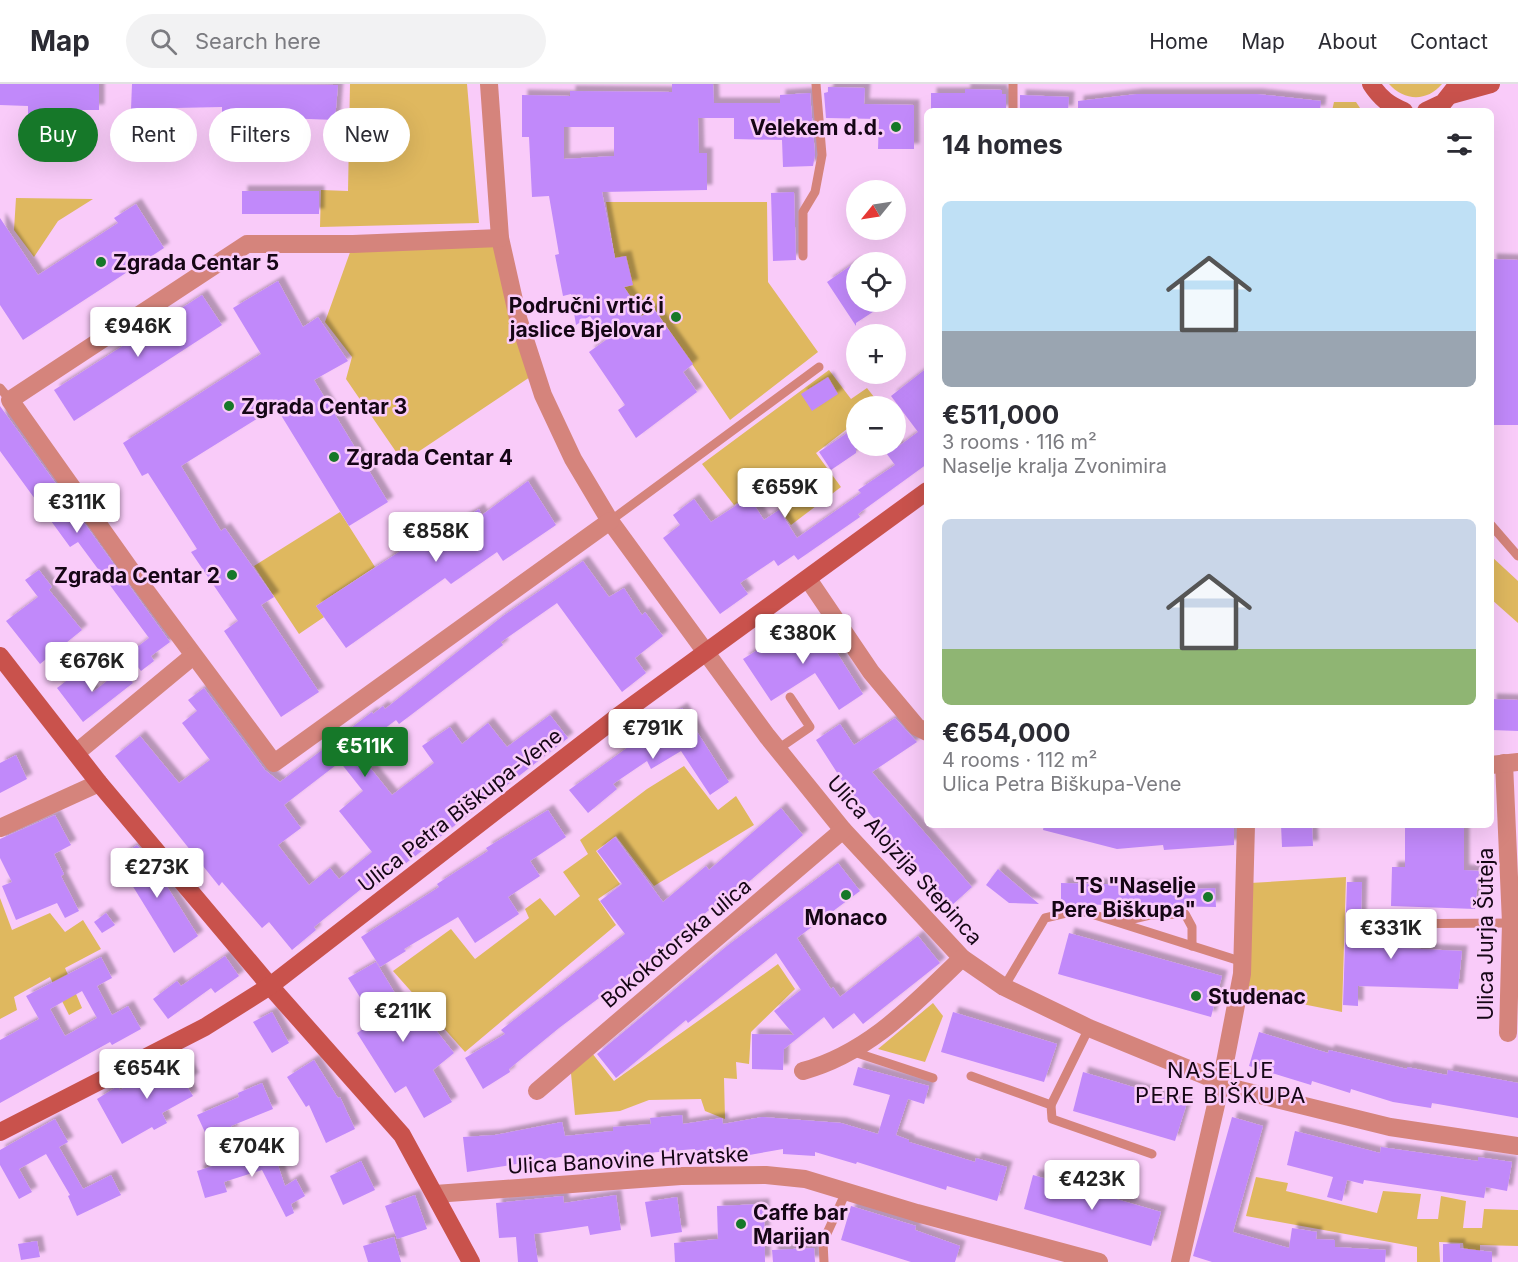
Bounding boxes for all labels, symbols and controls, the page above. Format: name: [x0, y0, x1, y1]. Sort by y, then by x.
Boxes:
search box: [126, 14, 546, 68]
text: Map: [30, 24, 90, 58]
icon: search: [147, 25, 180, 58]
text: Search here: [195, 28, 321, 54]
text: Home: [1149, 29, 1208, 54]
text: Map: [1241, 29, 1285, 54]
text: About: [1318, 29, 1377, 54]
text: Contact: [1410, 29, 1488, 54]
chip: Buy: [18, 108, 98, 162]
chip: Rent: [110, 108, 197, 162]
chip: Filters: [209, 108, 311, 162]
chip: New: [323, 108, 410, 162]
place label: Velekem d.d.: [750, 115, 884, 140]
marker: Velekem d.d.: [889, 120, 903, 134]
icon: filters: [1443, 128, 1476, 161]
text: 14 homes: [942, 129, 1063, 160]
north arrow: [846, 180, 906, 240]
map controls: [846, 180, 906, 456]
icon: home: [1155, 240, 1263, 348]
place label: Zgrada Centar 5: [113, 250, 279, 275]
button: locate: [846, 252, 906, 312]
marker: Zgrada Centar 5: [94, 255, 108, 269]
place label: Područni vrtić i jaslice Bjelovar: [509, 293, 664, 342]
pin: €946K: [96, 307, 180, 358]
marker: Područni vrtić i jaslice Bjelovar: [669, 310, 683, 324]
text: €946K: [104, 314, 172, 338]
button: +: [846, 324, 906, 384]
place label: Zgrada Centar 3: [241, 394, 407, 419]
button: −: [846, 396, 906, 456]
marker: Zgrada Centar 3: [222, 399, 236, 413]
text: €511,000: [942, 399, 1059, 430]
text: 3 rooms · 116 m²: [942, 430, 1097, 454]
place label: Zgrada Centar 4: [346, 445, 513, 470]
marker: Zgrada Centar 4: [327, 450, 341, 464]
text: Naselje kralja Zvonimira: [942, 454, 1167, 478]
pin: €659K: [743, 468, 827, 519]
text: €659K: [752, 475, 818, 499]
pin: €311K: [35, 483, 119, 534]
text: €311K: [48, 490, 106, 514]
pin: €858K: [394, 512, 478, 563]
text: €858K: [403, 519, 469, 543]
icon: home: [1155, 558, 1263, 666]
place label: Zgrada Centar 2: [54, 563, 220, 588]
marker: Zgrada Centar 2: [225, 568, 239, 582]
pin: €380K: [761, 614, 845, 665]
text: €380K: [769, 621, 837, 645]
pin: €676K: [50, 642, 134, 693]
text: €676K: [59, 649, 125, 673]
pin: €791K: [611, 709, 695, 760]
text: €791K: [622, 716, 684, 740]
text: €654,000: [942, 717, 1071, 748]
street label: Ulica Petra Biškupa-Vene: [353, 723, 567, 897]
pin: €511K: [323, 727, 407, 778]
text: €511K: [336, 734, 394, 758]
text: 4 rooms · 112 m²: [942, 748, 1097, 772]
street label: Ulica Alojzija Stepinca: [822, 770, 988, 950]
text: Ulica Petra Biškupa-Vene: [942, 772, 1181, 796]
pin: €273K: [115, 848, 199, 899]
street label: Ulica Jurja Šuteja: [1473, 848, 1498, 1020]
text: €273K: [125, 855, 189, 879]
street label: Bokokotorska ulica: [596, 873, 756, 1013]
place label: TS "Naselje Pere Biškupa": [1051, 873, 1196, 922]
marker: Monaco: [839, 888, 853, 902]
marker: TS "Naselje Pere Biškupa": [1201, 890, 1215, 904]
place label: Monaco: [805, 905, 888, 930]
pin: €331K: [1349, 909, 1433, 960]
text: €331K: [1360, 916, 1422, 940]
place label: Studenac: [1208, 984, 1306, 1009]
marker: Studenac: [1189, 989, 1203, 1003]
pin: €211K: [361, 992, 445, 1043]
text: €211K: [374, 999, 432, 1023]
pin: €654K: [105, 1049, 189, 1100]
text: €654K: [113, 1056, 181, 1080]
district label: NASELJE PERE BIŠKUPA: [1135, 1057, 1307, 1108]
pin: €704K: [210, 1127, 294, 1178]
text: €704K: [219, 1134, 285, 1158]
street label: Ulica Banovine Hrvatske: [507, 1141, 749, 1179]
pin: €423K: [1050, 1160, 1134, 1211]
text: €423K: [1058, 1167, 1126, 1191]
place label: Caffe bar Marijan: [753, 1200, 848, 1249]
marker: Caffe bar Marijan: [734, 1217, 748, 1231]

